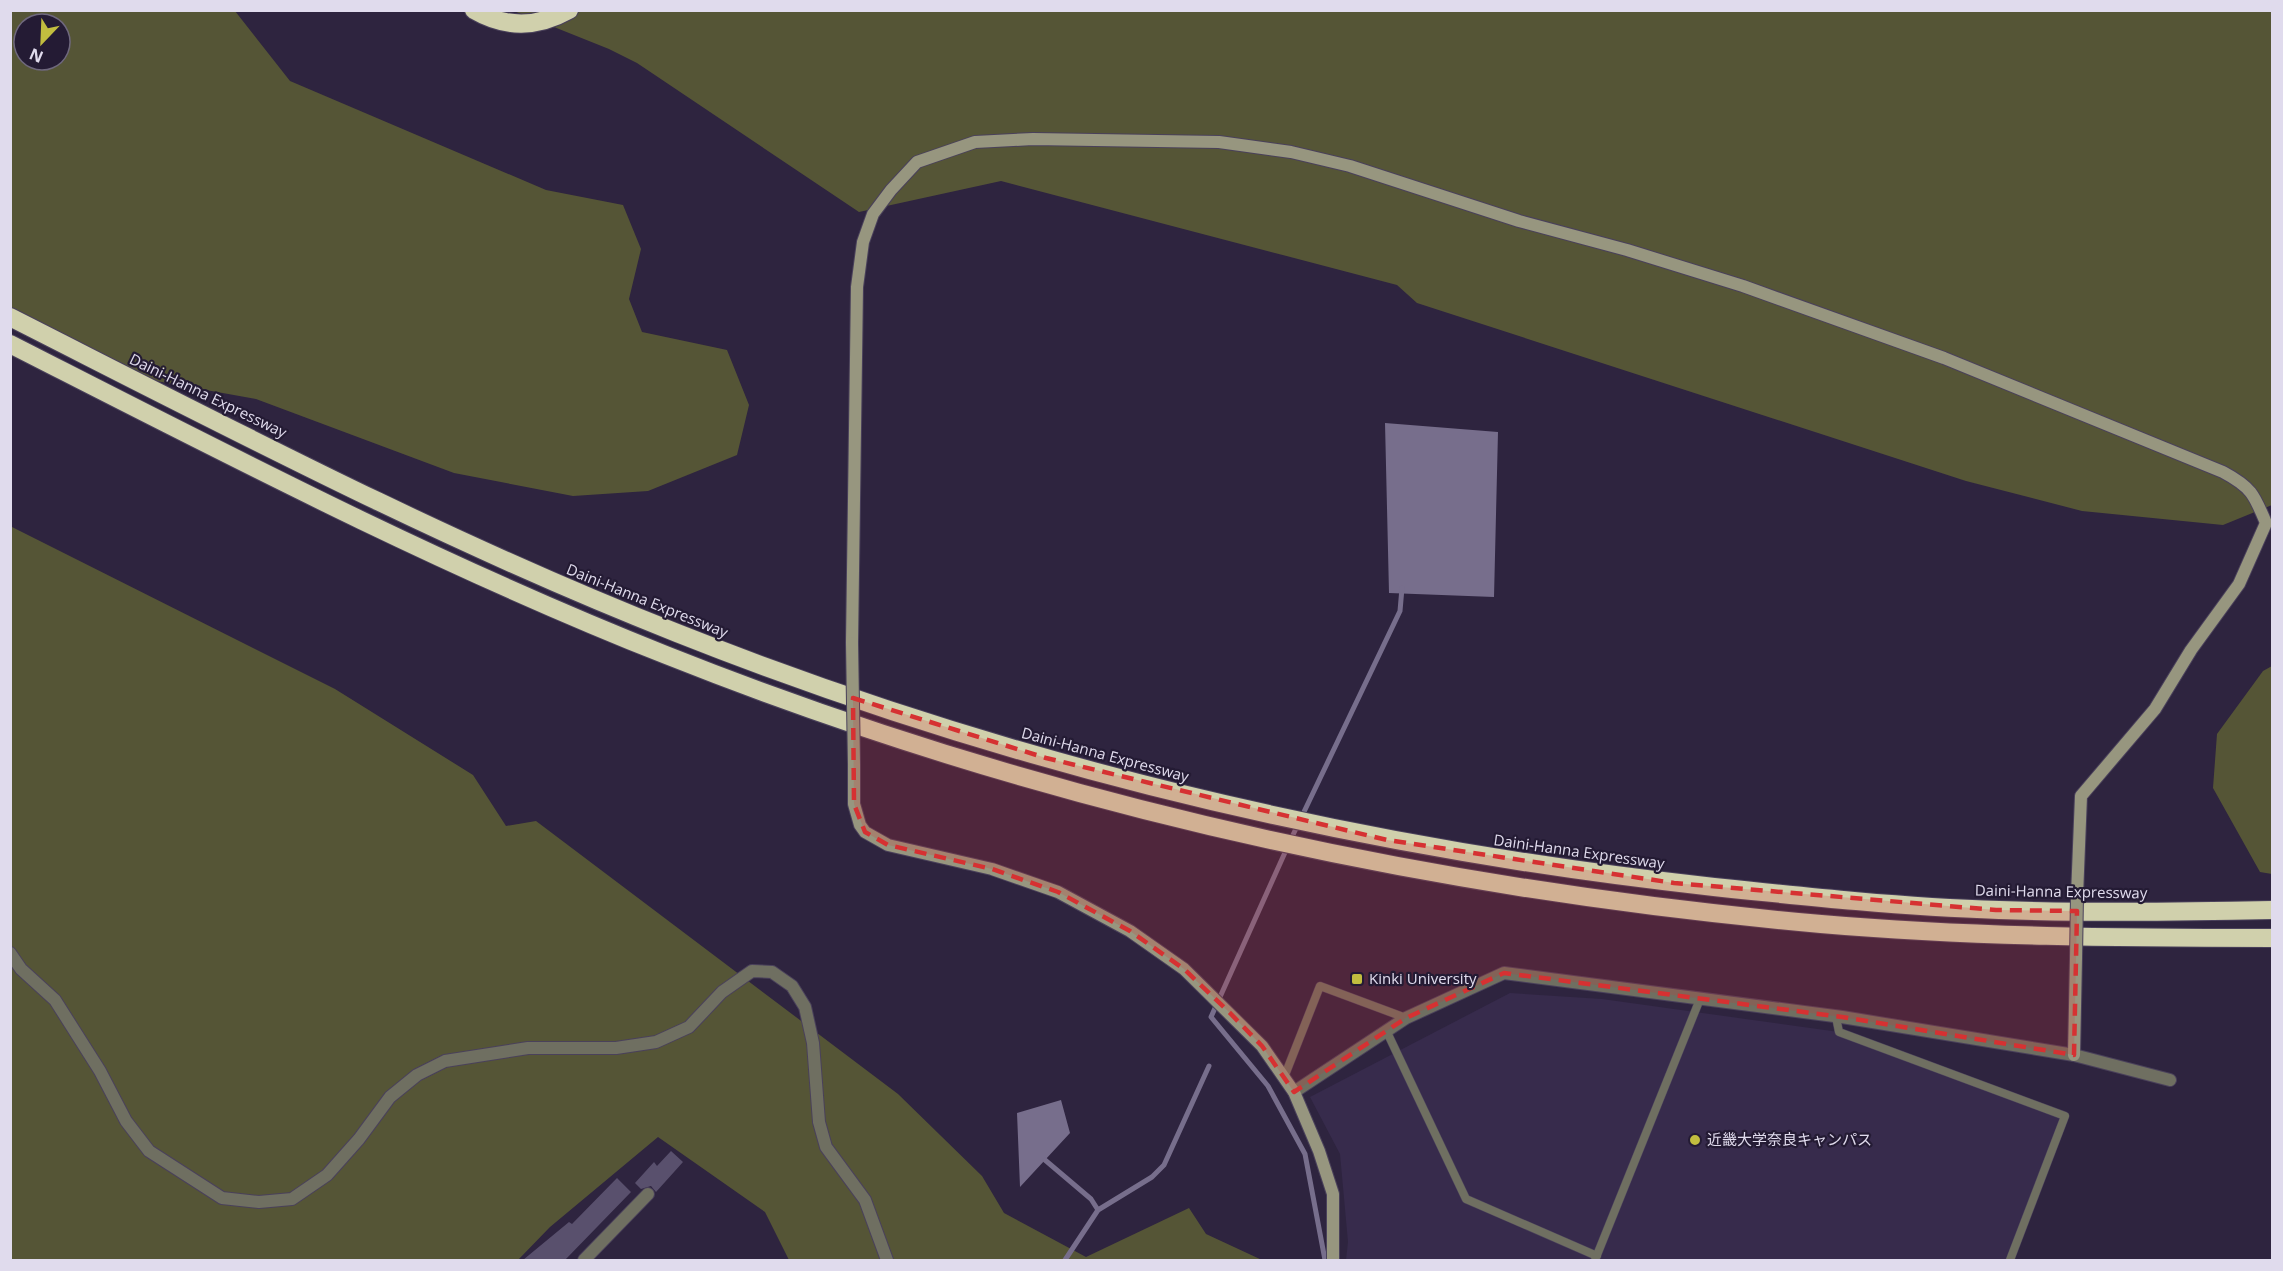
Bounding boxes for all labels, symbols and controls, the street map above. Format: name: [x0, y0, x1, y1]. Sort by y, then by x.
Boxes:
north arrow: [12, 12, 72, 72]
text: N: [26, 43, 46, 68]
street label: Daini-Hanna Expressway: [127, 348, 291, 442]
street label: Daini-Hanna Expressway: [564, 558, 732, 642]
street label: Daini-Hanna Expressway: [1019, 722, 1192, 786]
street label: Daini-Hanna Expressway: [1492, 829, 1666, 873]
street label: Daini-Hanna Expressway: [1975, 879, 2148, 903]
place label: Kinki University: [1369, 968, 1477, 988]
marker: Kinki University: [1350, 972, 1364, 986]
place label: 近畿大学奈良キャンパス: [1707, 1129, 1872, 1149]
marker: 近畿大学奈良キャンパス: [1688, 1133, 1702, 1147]

